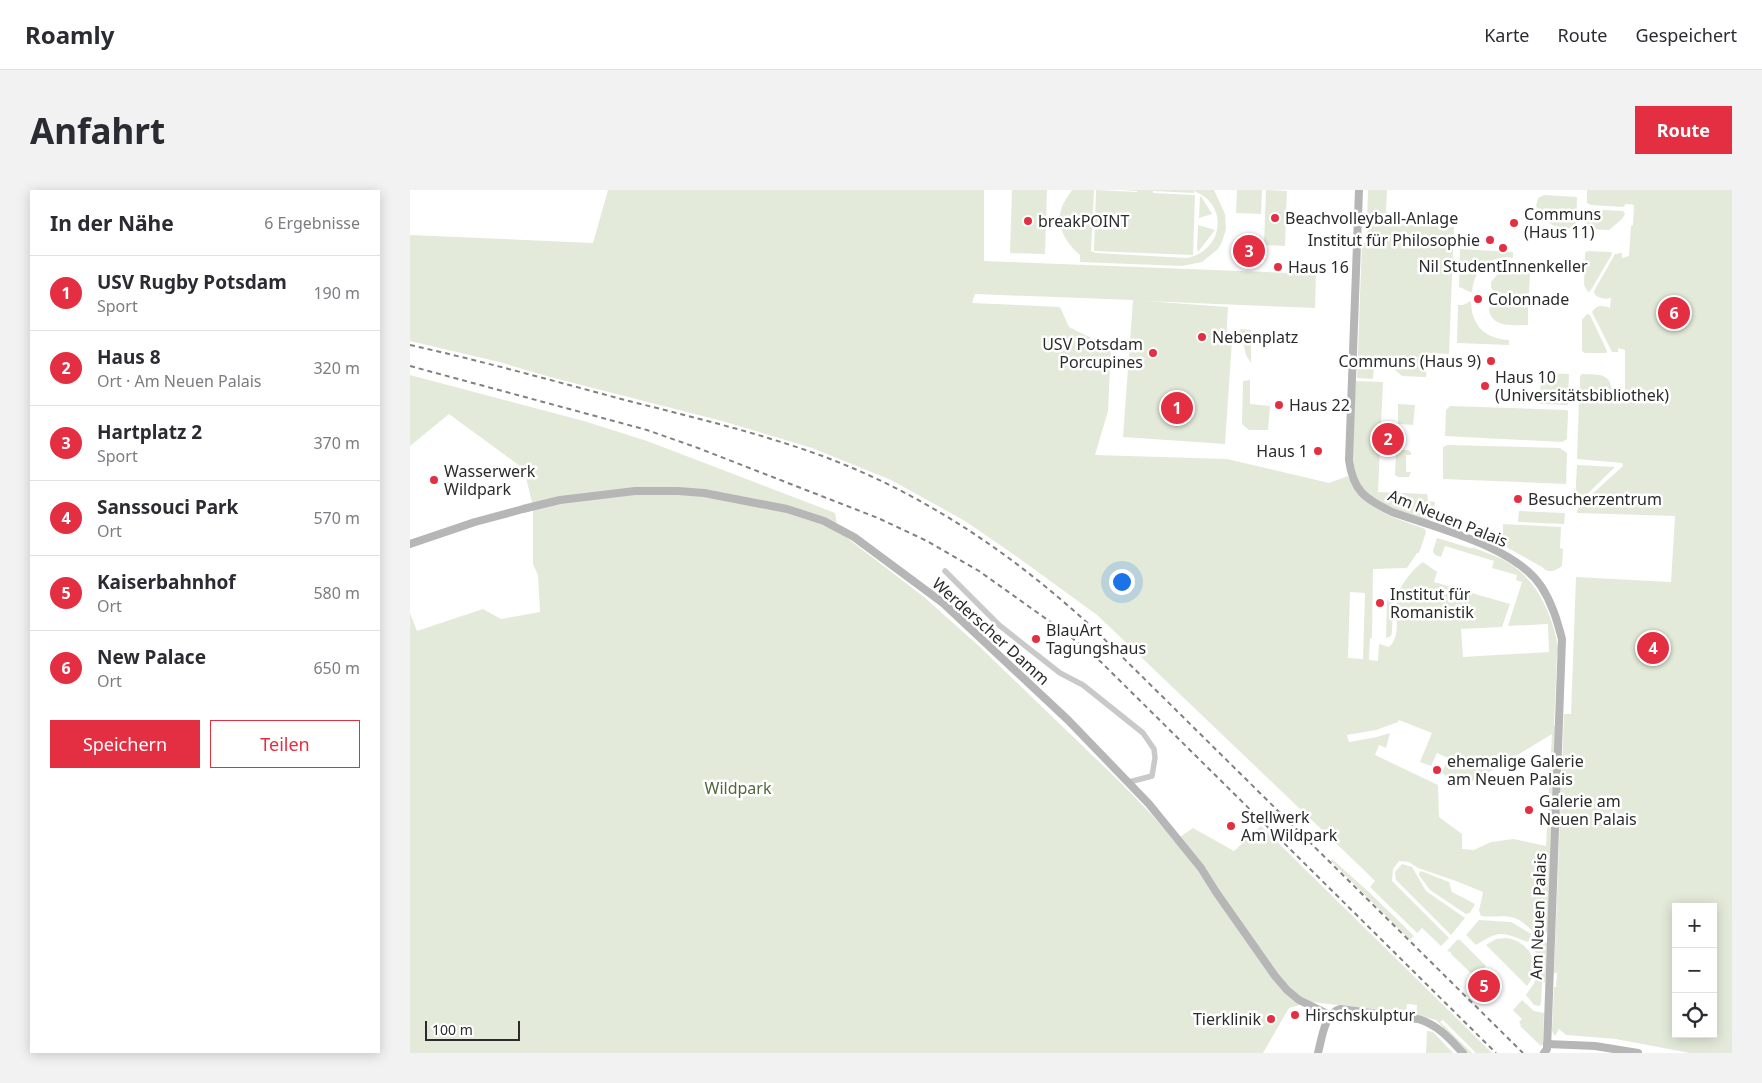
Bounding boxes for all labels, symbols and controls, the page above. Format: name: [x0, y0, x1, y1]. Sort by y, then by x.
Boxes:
text: Roamly: [25, 18, 114, 51]
text: Karte: [1484, 23, 1530, 47]
text: Route: [1558, 23, 1607, 47]
text: Gespeichert: [1635, 23, 1737, 47]
button: Route: [1635, 106, 1732, 154]
text: Anfahrt: [30, 107, 165, 154]
place label: Communs (Haus 11): [1524, 203, 1601, 243]
place label: Beachvolleyball-Anlage: [1285, 207, 1458, 229]
text: In der Nähe: [50, 209, 174, 237]
place label: breakPOINT: [1038, 210, 1129, 232]
text: 6 Ergebnisse: [264, 212, 360, 234]
marker: Beachvolleyball-Anlage: [1269, 212, 1281, 224]
marker: breakPOINT: [1022, 215, 1034, 227]
marker: Communs (Haus 11): [1508, 217, 1520, 229]
place label: Institut für Philosophie: [1308, 229, 1480, 251]
pin: 3: [1233, 232, 1265, 270]
marker: Institut für Philosophie: [1484, 234, 1496, 246]
marker: Nil StudentInnenkeller: [1497, 242, 1509, 254]
place label: Nil StudentInnenkeller: [1418, 255, 1588, 277]
place label: Haus 16: [1288, 256, 1349, 278]
marker: Haus 16: [1272, 261, 1284, 273]
text: USV Rugby Potsdam: [97, 269, 287, 295]
text: 1: [61, 282, 71, 304]
text: 190 m: [313, 282, 360, 304]
place label: Colonnade: [1488, 288, 1569, 310]
marker: Colonnade: [1472, 293, 1484, 305]
pin: 6: [1658, 294, 1690, 332]
text: Sport: [97, 295, 138, 317]
place label: Nebenplatz: [1212, 326, 1298, 348]
marker: Nebenplatz: [1196, 331, 1208, 343]
place label: USV Potsdam Porcupines: [1042, 333, 1143, 373]
text: Haus 8: [97, 344, 161, 370]
marker: USV Potsdam Porcupines: [1147, 347, 1159, 359]
place label: Communs (Haus 9): [1338, 350, 1481, 372]
marker: Communs (Haus 9): [1485, 355, 1497, 367]
text: 2: [61, 357, 71, 379]
text: 320 m: [313, 357, 360, 379]
place label: Haus 10 (Universitätsbibliothek): [1495, 366, 1669, 406]
text: Ort · Am Neuen Palais: [97, 370, 262, 392]
marker: Haus 10 (Universitätsbibliothek): [1479, 380, 1491, 392]
pin: 1: [1161, 389, 1193, 427]
place label: Haus 22: [1289, 394, 1350, 416]
marker: Haus 22: [1273, 399, 1285, 411]
text: Hartplatz 2: [97, 419, 202, 445]
pin: 2: [1372, 420, 1404, 458]
text: 3: [61, 432, 71, 454]
text: 370 m: [313, 432, 360, 454]
place label: Haus 1: [1256, 440, 1308, 462]
text: Sport: [97, 445, 138, 467]
marker: Haus 1: [1312, 445, 1324, 457]
place label: Wasserwerk Wildpark: [444, 460, 536, 500]
marker: Wasserwerk Wildpark: [428, 474, 440, 486]
street label: Am Neuen Palais: [1385, 484, 1511, 552]
place label: Besucherzentrum: [1528, 488, 1662, 510]
marker: Besucherzentrum: [1512, 493, 1524, 505]
text: Sanssouci Park: [97, 494, 238, 520]
text: 4: [61, 507, 71, 529]
text: 570 m: [313, 507, 360, 529]
text: Ort: [97, 520, 122, 542]
text: Kaiserbahnhof: [97, 569, 236, 595]
your location: [1109, 569, 1135, 595]
street label: Werderscher Damm: [928, 572, 1054, 690]
text: 5: [61, 582, 71, 604]
text: 580 m: [313, 582, 360, 604]
place label: Institut für Romanistik: [1390, 583, 1474, 623]
text: Ort: [97, 595, 122, 617]
marker: Institut für Romanistik: [1374, 597, 1386, 609]
place label: BlauArt Tagungshaus: [1046, 619, 1146, 659]
pin: 4: [1637, 629, 1669, 667]
marker: BlauArt Tagungshaus: [1030, 633, 1042, 645]
text: New Palace: [97, 644, 206, 670]
text: 6: [61, 657, 71, 679]
text: 650 m: [313, 657, 360, 679]
text: Ort: [97, 670, 122, 692]
button: Speichern: [50, 720, 200, 768]
button: Teilen: [210, 720, 360, 768]
place label: ehemalige Galerie am Neuen Palais: [1447, 750, 1584, 790]
marker: ehemalige Galerie am Neuen Palais: [1431, 764, 1443, 776]
park label: Wildpark: [705, 777, 772, 799]
place label: Galerie am Neuen Palais: [1539, 790, 1637, 830]
marker: Galerie am Neuen Palais: [1523, 804, 1535, 816]
place label: Stellwerk Am Wildpark: [1241, 806, 1338, 846]
marker: Stellwerk Am Wildpark: [1225, 820, 1237, 832]
street label: Am Neuen Palais: [1525, 852, 1551, 980]
map controls: [1672, 903, 1717, 1038]
button: +: [1672, 903, 1717, 948]
button: −: [1672, 948, 1717, 993]
pin: 5: [1468, 967, 1500, 1005]
button: locate: [1672, 993, 1717, 1038]
place label: Hirschskulptur: [1305, 1004, 1416, 1026]
place label: Tierklinik: [1193, 1008, 1261, 1030]
marker: Hirschskulptur: [1289, 1009, 1301, 1021]
marker: Tierklinik: [1265, 1013, 1277, 1025]
scale bar: [425, 1018, 520, 1041]
text: 100 m: [432, 1020, 473, 1039]

